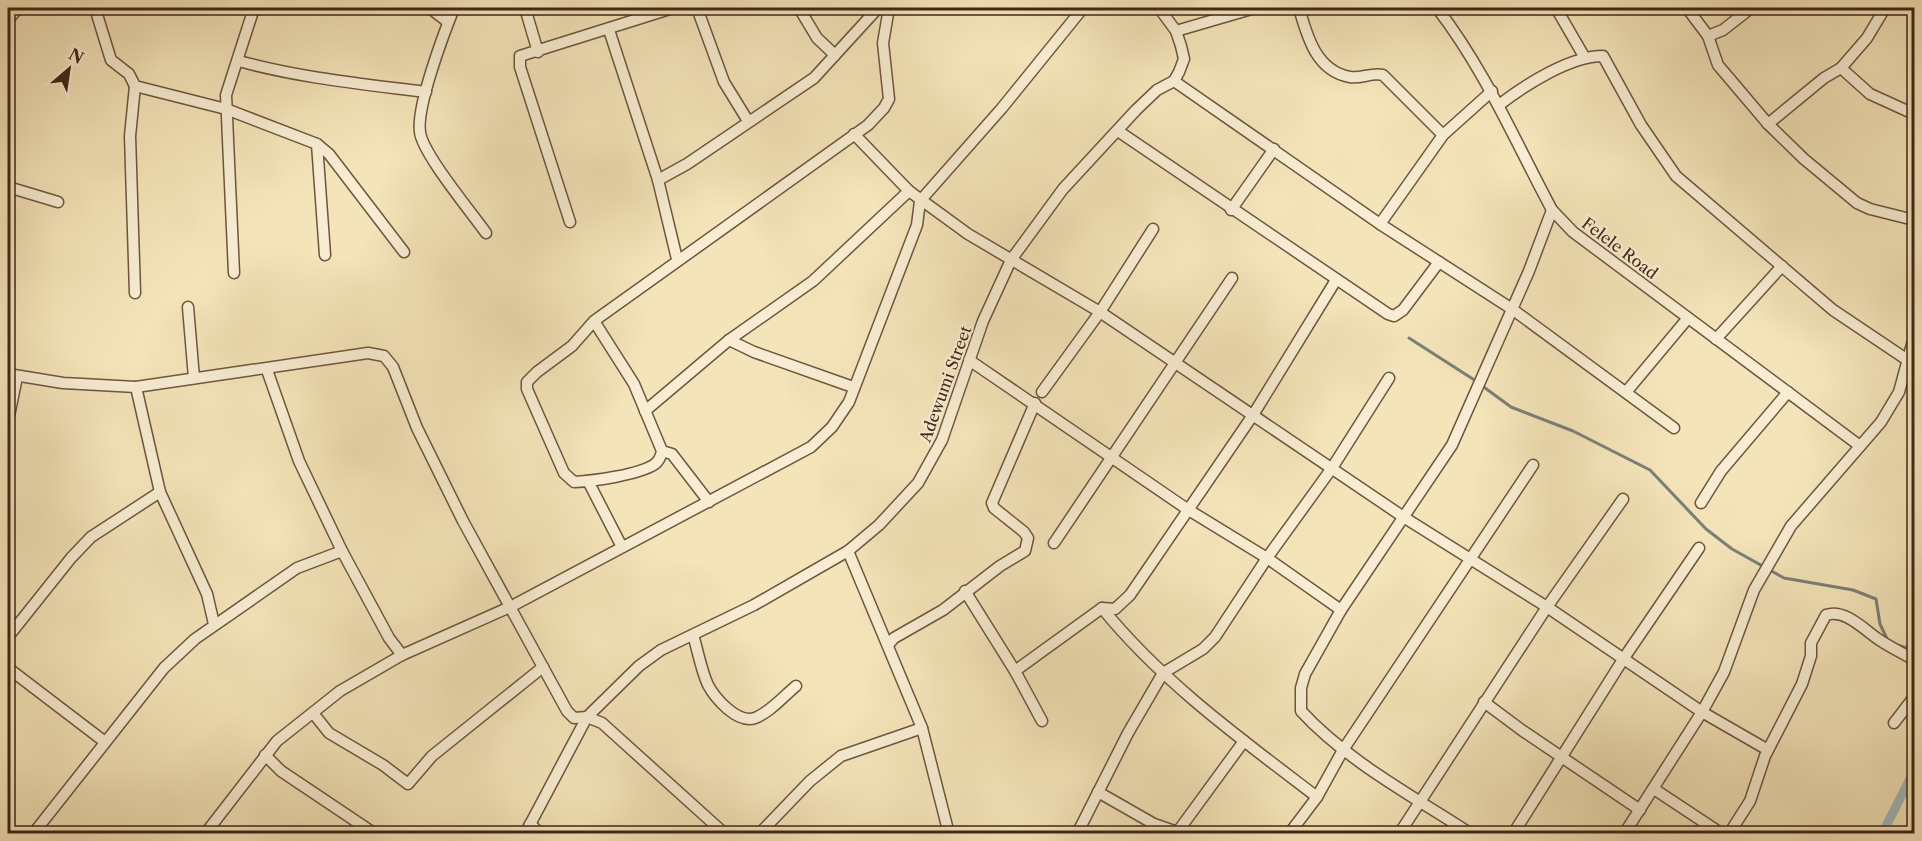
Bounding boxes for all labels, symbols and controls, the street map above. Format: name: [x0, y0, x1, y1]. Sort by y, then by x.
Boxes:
north arrow: [39, 39, 99, 99]
text: N: [65, 44, 87, 68]
street label: Felele Road: [1578, 213, 1662, 283]
street label: Adewumi Street: [914, 323, 975, 446]

